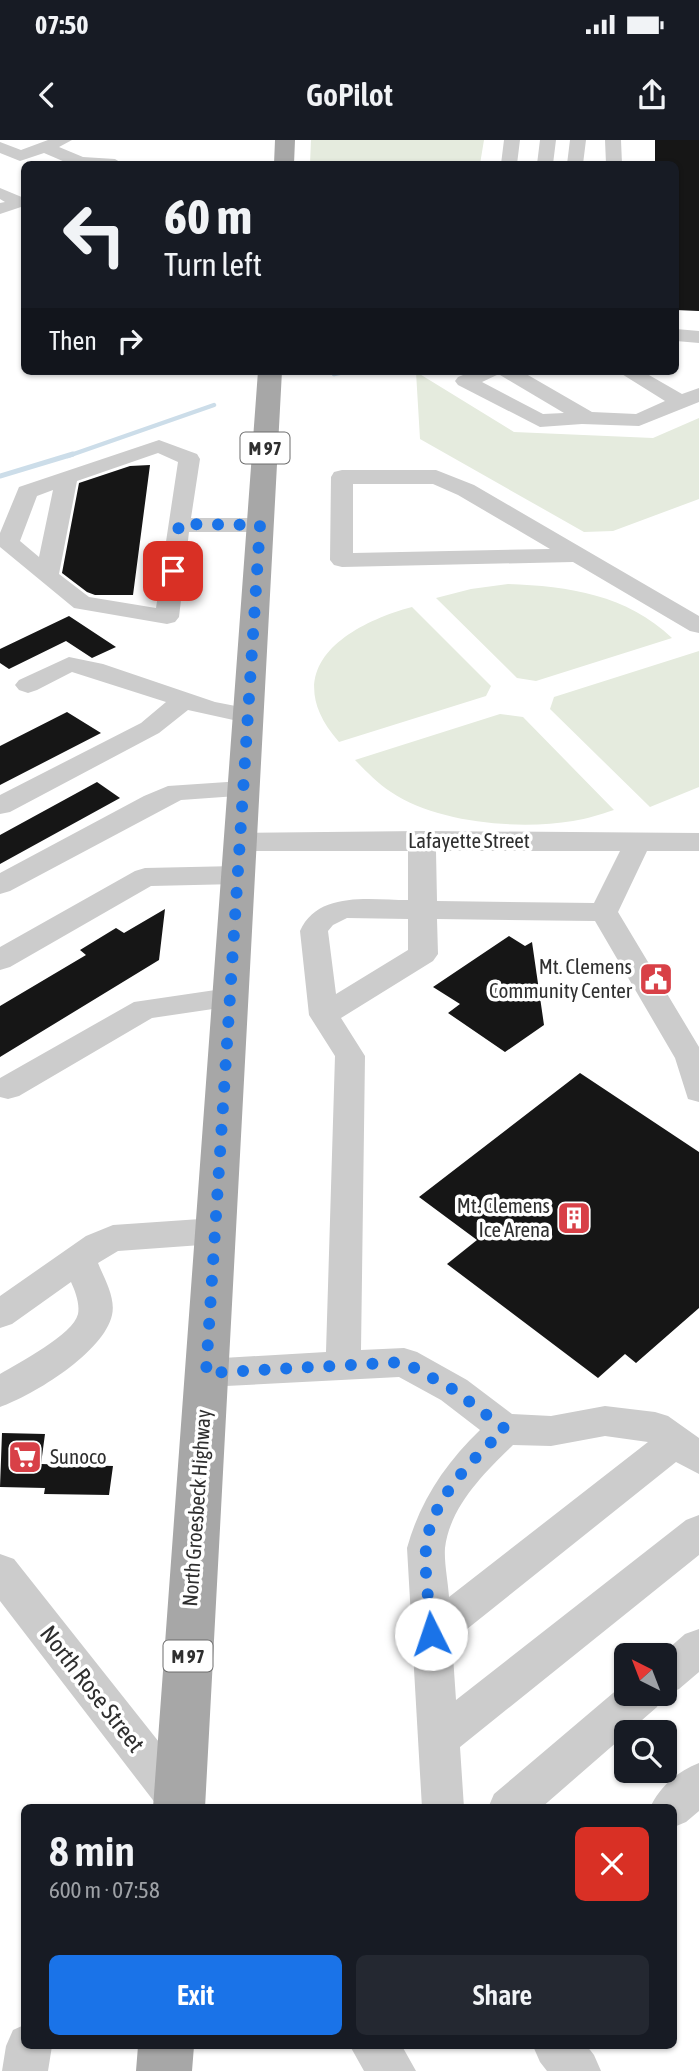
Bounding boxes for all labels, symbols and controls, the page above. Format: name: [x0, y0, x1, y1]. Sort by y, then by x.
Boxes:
text: 07:50: [35, 10, 89, 40]
icon: back: [28, 76, 66, 114]
text: GoPilot: [306, 76, 393, 113]
icon: share: [633, 76, 671, 114]
text: 60 m: [164, 188, 252, 244]
icon: left: [49, 189, 140, 280]
text: Turn left: [164, 246, 262, 283]
icon: right: [111, 322, 149, 360]
text: Then: [49, 326, 97, 356]
road number: M 97: [240, 432, 290, 464]
pin: [143, 541, 203, 601]
icon: arrive: [154, 552, 192, 590]
street label: Lafayette Street: [408, 828, 530, 852]
place label: Mt. Clemens Community Center: [489, 954, 633, 1002]
public building icon: Mt. Clemens Community Center: [637, 960, 675, 998]
place label: Mt. Clemens Ice Arena: [457, 1193, 550, 1241]
building icon: Mt. Clemens Ice Arena: [555, 1199, 593, 1237]
street label: North Groesbeck Highway: [177, 1408, 215, 1607]
supermarket icon: Sunoco: [6, 1438, 44, 1476]
place label: Sunoco: [50, 1444, 107, 1468]
position arrow: [394, 1597, 468, 1671]
street label: North Rose Street: [35, 1620, 150, 1757]
road number: M 97: [164, 1640, 212, 1672]
north arrow: [614, 1643, 677, 1706]
map controls: [614, 1643, 677, 1783]
button: search: [614, 1720, 677, 1783]
text: 8 min: [49, 1827, 135, 1875]
button: close: [575, 1827, 649, 1901]
text: 600 m · 07:58: [49, 1877, 160, 1903]
button: Exit: [49, 1955, 342, 2035]
button: Share: [356, 1955, 649, 2035]

